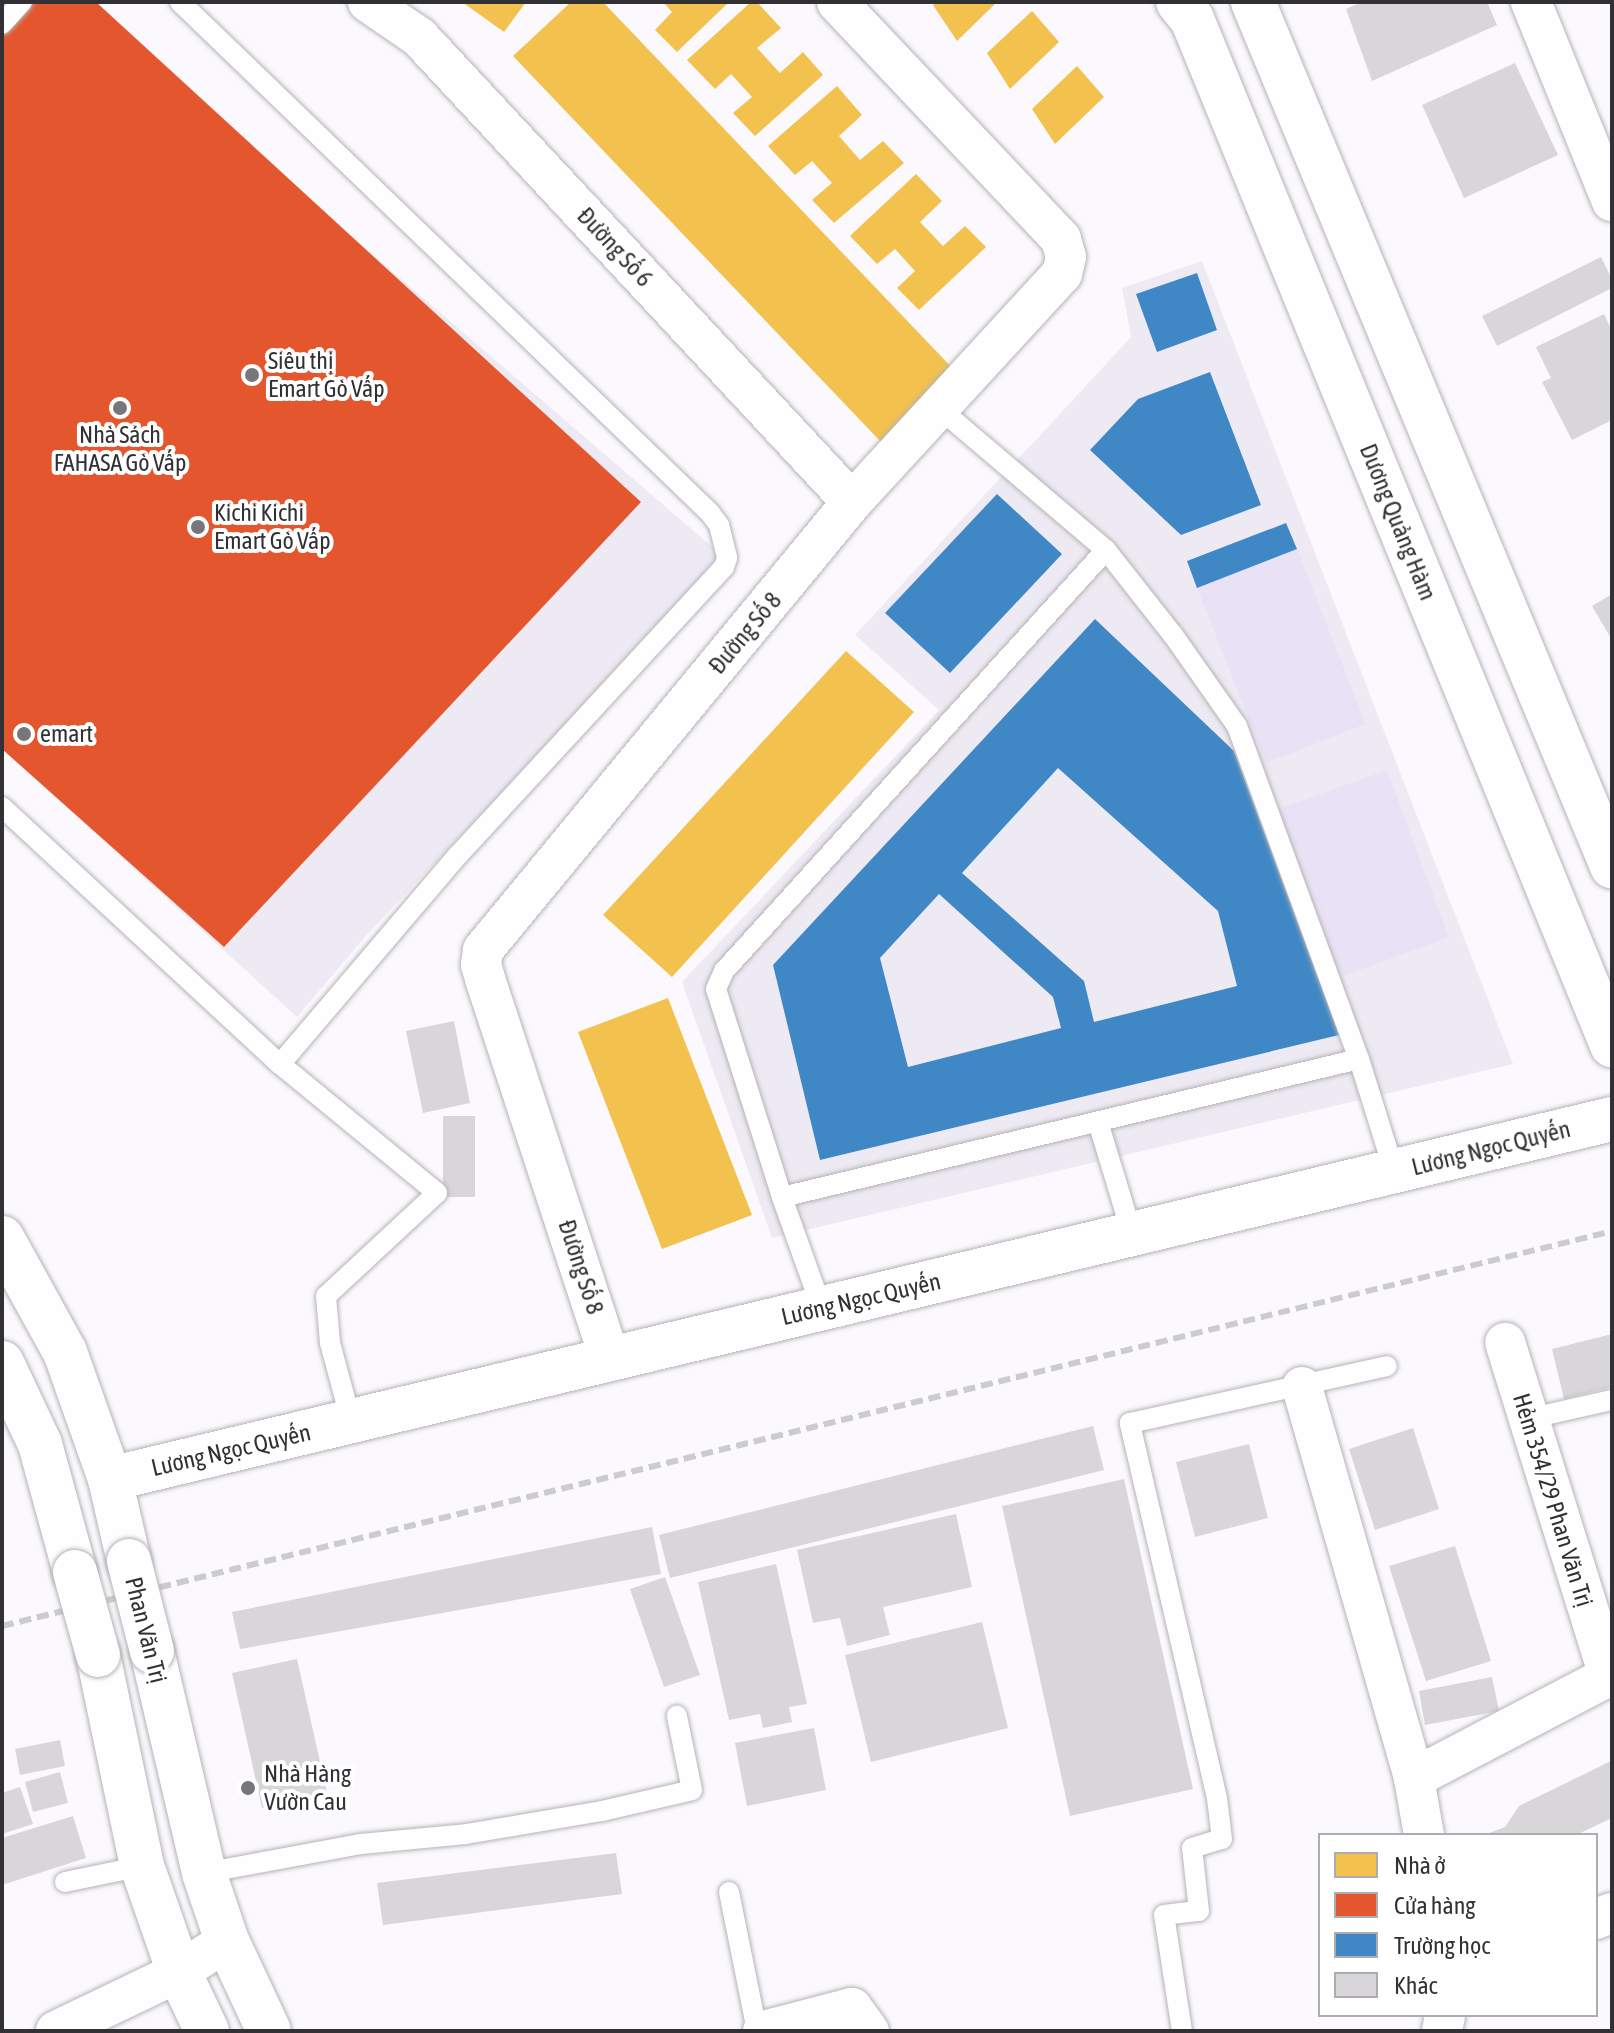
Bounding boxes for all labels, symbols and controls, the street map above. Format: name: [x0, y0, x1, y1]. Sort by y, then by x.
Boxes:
street label: Đường Số 6: [571, 202, 659, 292]
place label: Siêu thị Emart Gò Vấp: [268, 347, 385, 403]
marker: Siêu thị Emart Gò Vấp: [243, 366, 261, 384]
marker: Nhà Sách FAHASA Gò Vấp: [111, 399, 129, 417]
place label: Nhà Sách FAHASA Gò Vấp: [54, 421, 186, 477]
street label: Dương Quảng Hàm: [1354, 440, 1442, 604]
place label: Kichi Kichi Emart Gò Vấp: [214, 499, 331, 555]
marker: Kichi Kichi Emart Gò Vấp: [189, 518, 207, 536]
street label: Đường Số 8: [703, 586, 787, 680]
place label: emart: [40, 720, 93, 748]
marker: emart: [15, 725, 33, 743]
street label: Lương Ngọc Quyến: [1409, 1114, 1573, 1182]
street label: Đường Số 8: [552, 1216, 610, 1318]
street label: Lương Ngọc Quyến: [779, 1267, 943, 1331]
street label: Hẻm 354/29 Phan Văn Trị: [1507, 1390, 1599, 1610]
street label: Lương Ngọc Quyến: [149, 1418, 313, 1482]
street label: Phan Văn Trị: [119, 1574, 173, 1686]
place label: Nhà Hàng Vườn Cau: [264, 1760, 351, 1816]
marker: Nhà Hàng Vườn Cau: [239, 1779, 257, 1797]
legend: [1318, 1833, 1598, 2017]
text: Nhà ở: [1394, 1852, 1446, 1879]
text: Cửa hàng: [1394, 1892, 1476, 1919]
text: Trường học: [1394, 1932, 1490, 1959]
text: Khác: [1394, 1972, 1437, 1999]

